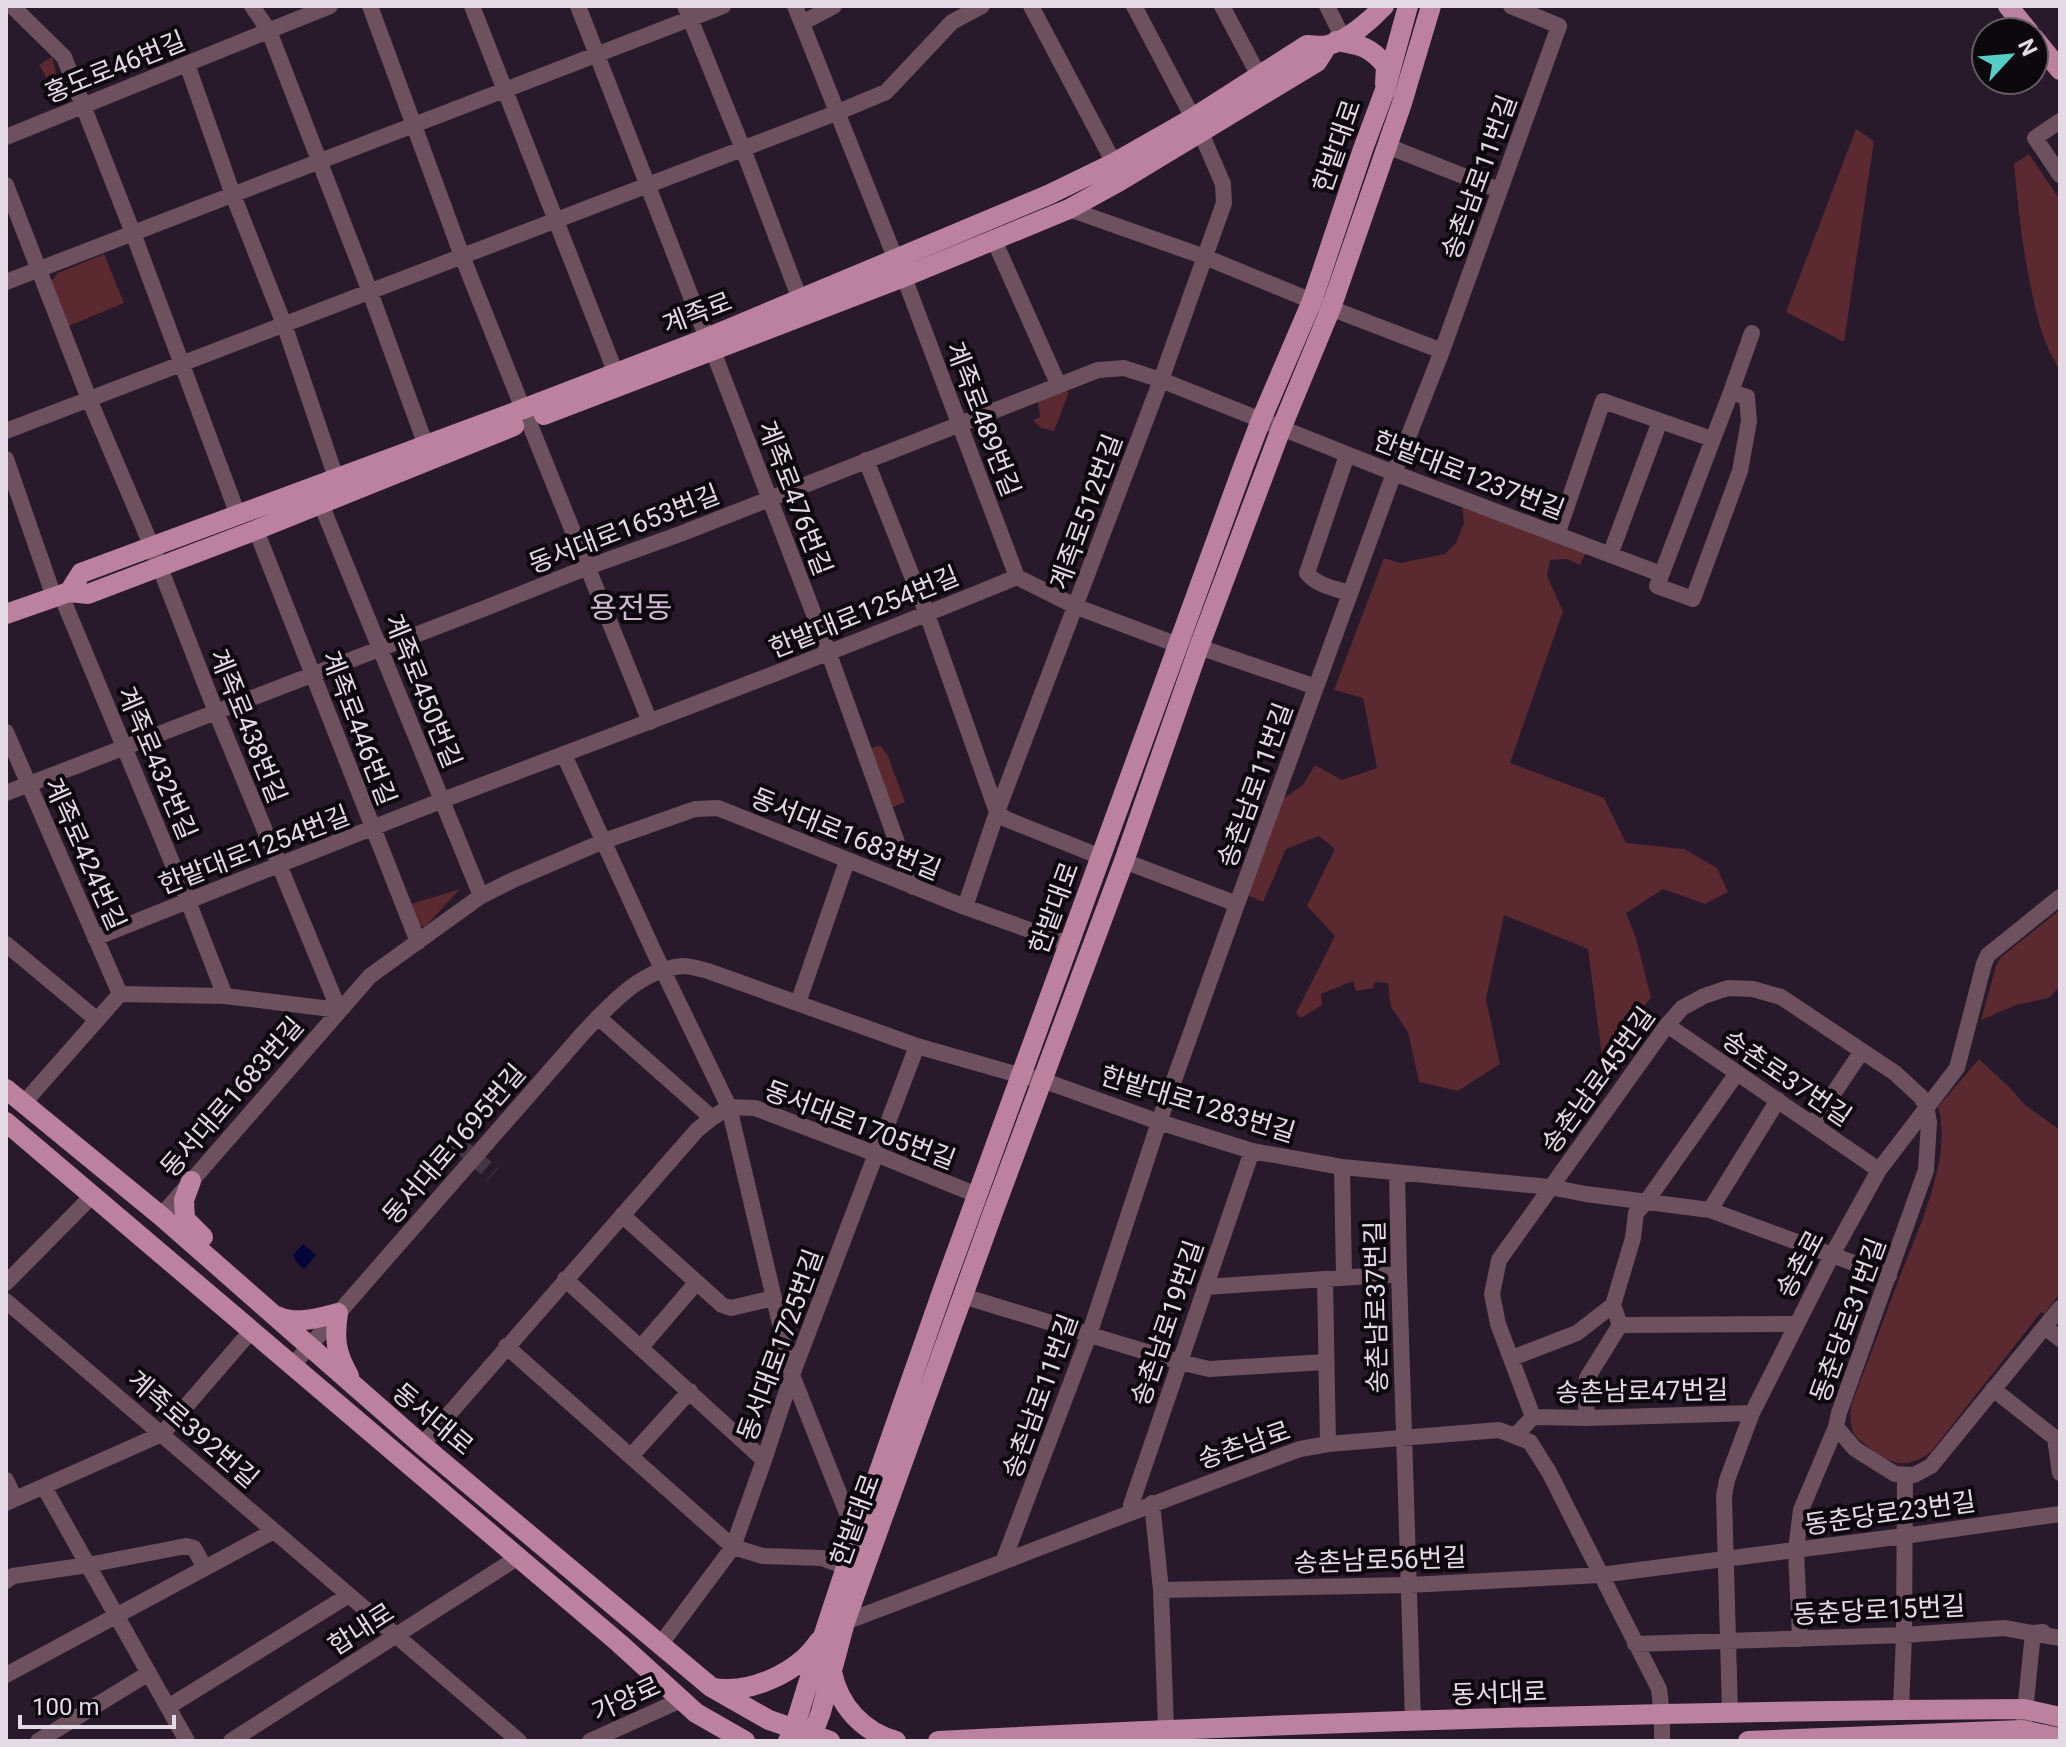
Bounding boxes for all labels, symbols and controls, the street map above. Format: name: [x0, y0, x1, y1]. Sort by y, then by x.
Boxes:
north arrow: [1970, 16, 2050, 96]
street label: 홍도로46번길: [40, 25, 190, 109]
text: N: [2013, 35, 2042, 60]
street label: 송촌남로11번길: [1435, 91, 1523, 263]
street label: 한밭대로: [1307, 96, 1367, 196]
street label: 계족로: [658, 286, 736, 340]
street label: 계족로489번길: [940, 337, 1026, 501]
street label: 계족로476번길: [752, 416, 838, 580]
street label: 한밭대로1237번길: [1369, 425, 1569, 525]
street label: 계족로512번길: [1044, 430, 1128, 594]
street label: 동서대로1653번길: [524, 479, 724, 579]
street label: 한밭대로1254번길: [765, 560, 963, 664]
district label: 용전동: [590, 590, 672, 625]
street label: 계족로450번길: [378, 610, 468, 772]
street label: 계족로438번길: [203, 645, 293, 807]
street label: 계족로446번길: [316, 646, 402, 810]
street label: 계족로432번길: [111, 682, 203, 844]
street label: 송촌남로11번길: [1211, 699, 1299, 871]
street label: 계족로424번길: [38, 773, 132, 935]
street label: 동서대로1683번길: [747, 782, 945, 886]
street label: 한밭대로1254번길: [154, 800, 354, 900]
street label: 한밭대로: [1024, 858, 1084, 958]
street label: 송촌남로45번길: [1535, 1001, 1661, 1159]
street label: 동서대로1683번길: [154, 1011, 310, 1183]
street label: 송촌로37번길: [1717, 1024, 1857, 1132]
street label: 동서대로1695번길: [376, 1058, 532, 1230]
street label: 한밭대로1283번길: [1097, 1060, 1299, 1148]
street label: 동서대로1705번길: [760, 1075, 960, 1175]
street label: 송촌남로37번길: [1359, 1220, 1393, 1394]
street label: 송촌로: [1770, 1225, 1830, 1303]
street label: 동춘당로31번길: [1804, 1234, 1892, 1406]
street label: 송촌남로19번길: [1125, 1236, 1209, 1410]
street label: 동서대로1725번길: [731, 1245, 829, 1445]
street label: 송촌남로11번길: [996, 1310, 1084, 1482]
street label: 계족로392번길: [121, 1364, 265, 1494]
street label: 송촌남로47번길: [1555, 1374, 1729, 1408]
street label: 동서대로: [387, 1377, 479, 1461]
street label: 송촌남로: [1194, 1415, 1294, 1475]
street label: 한밭대로: [825, 1470, 885, 1570]
street label: 동춘당로23번길: [1802, 1486, 1978, 1540]
street label: 송촌남로56번길: [1293, 1542, 1467, 1578]
street label: 동춘당로15번길: [1792, 1591, 1966, 1629]
street label: 합내로: [323, 1597, 399, 1661]
street label: 가양로: [587, 1671, 665, 1727]
street label: 동서대로: [1451, 1676, 1547, 1710]
scale bar: [20, 1679, 174, 1729]
text: 100 m: [32, 1693, 99, 1721]

